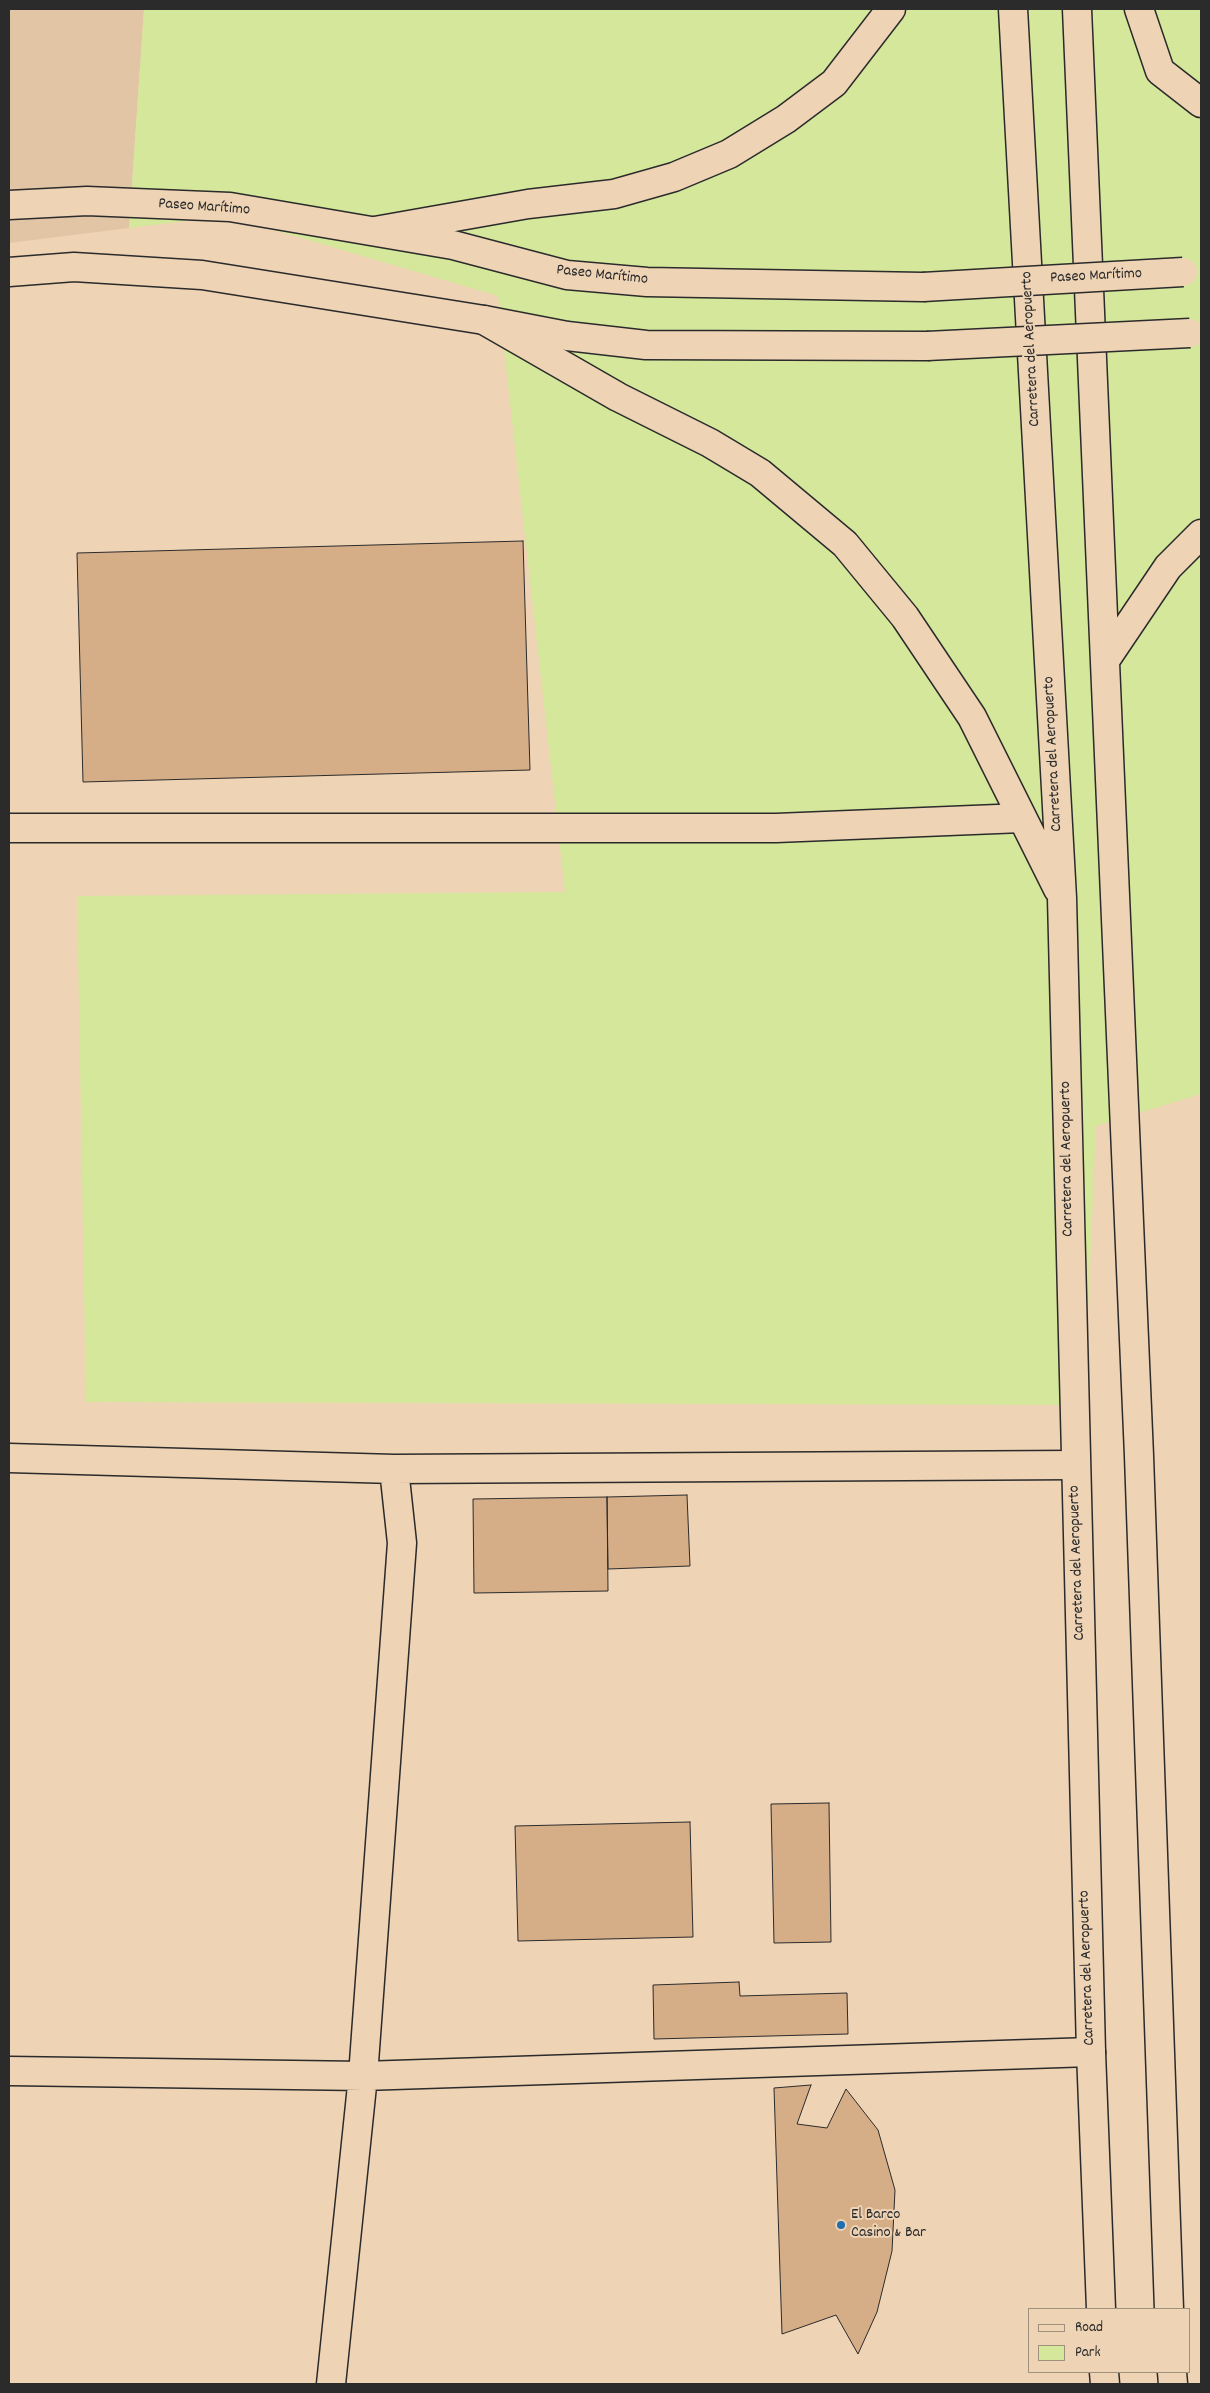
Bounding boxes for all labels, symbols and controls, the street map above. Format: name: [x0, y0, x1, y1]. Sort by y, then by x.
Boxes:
street label: Paseo Marítimo: [157, 195, 251, 221]
street label: Paseo Marítimo: [555, 262, 649, 290]
street label: Paseo Marítimo: [1050, 265, 1142, 289]
street label: Carretera del Aeropuerto: [1018, 271, 1046, 427]
street label: Carretera del Aeropuerto: [1040, 676, 1068, 832]
street label: Carretera del Aeropuerto: [1057, 1081, 1079, 1237]
street label: Carretera del Aeropuerto: [1066, 1485, 1090, 1641]
street label: Carretera del Aeropuerto: [1076, 1890, 1100, 2046]
place label: El Barco Casino & Bar: [851, 2206, 926, 2244]
marker: El Barco Casino & Bar: [835, 2219, 847, 2231]
legend: [1028, 2308, 1190, 2373]
text: Road: [1075, 2317, 1103, 2339]
text: Park: [1075, 2342, 1101, 2364]

